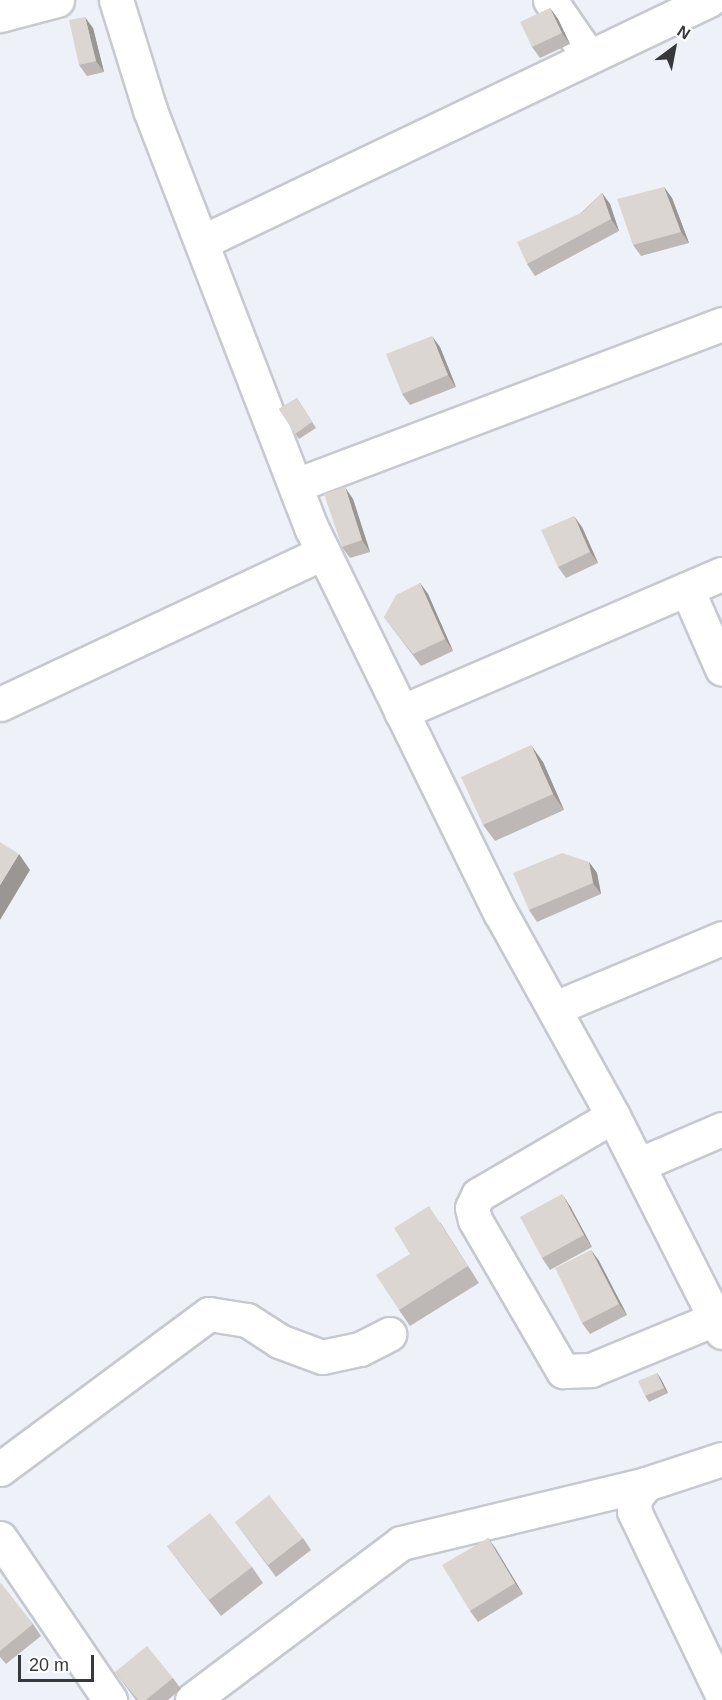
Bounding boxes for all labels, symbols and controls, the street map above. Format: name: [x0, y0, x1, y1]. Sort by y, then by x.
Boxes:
north arrow: [644, 18, 704, 78]
text: N: [674, 22, 693, 43]
scale bar: [21, 1643, 98, 1681]
text: 20 m: [29, 1655, 69, 1675]

